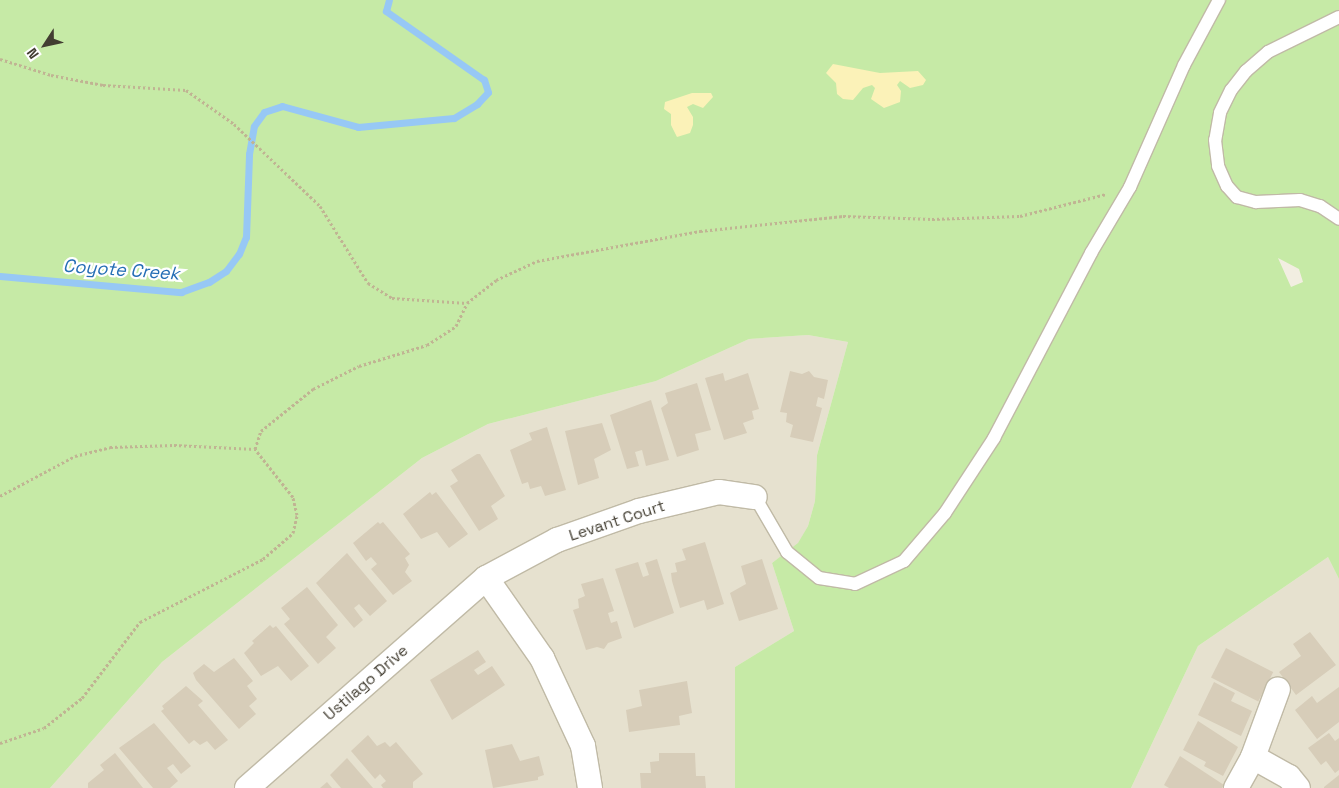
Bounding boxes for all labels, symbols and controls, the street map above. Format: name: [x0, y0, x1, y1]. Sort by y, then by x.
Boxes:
north arrow: [20, 20, 70, 70]
text: N: [23, 45, 43, 63]
water label: Coyote Creek: [62, 255, 180, 285]
street label: Levant Court: [567, 496, 667, 546]
street label: Ustilago Drive: [320, 641, 412, 725]

